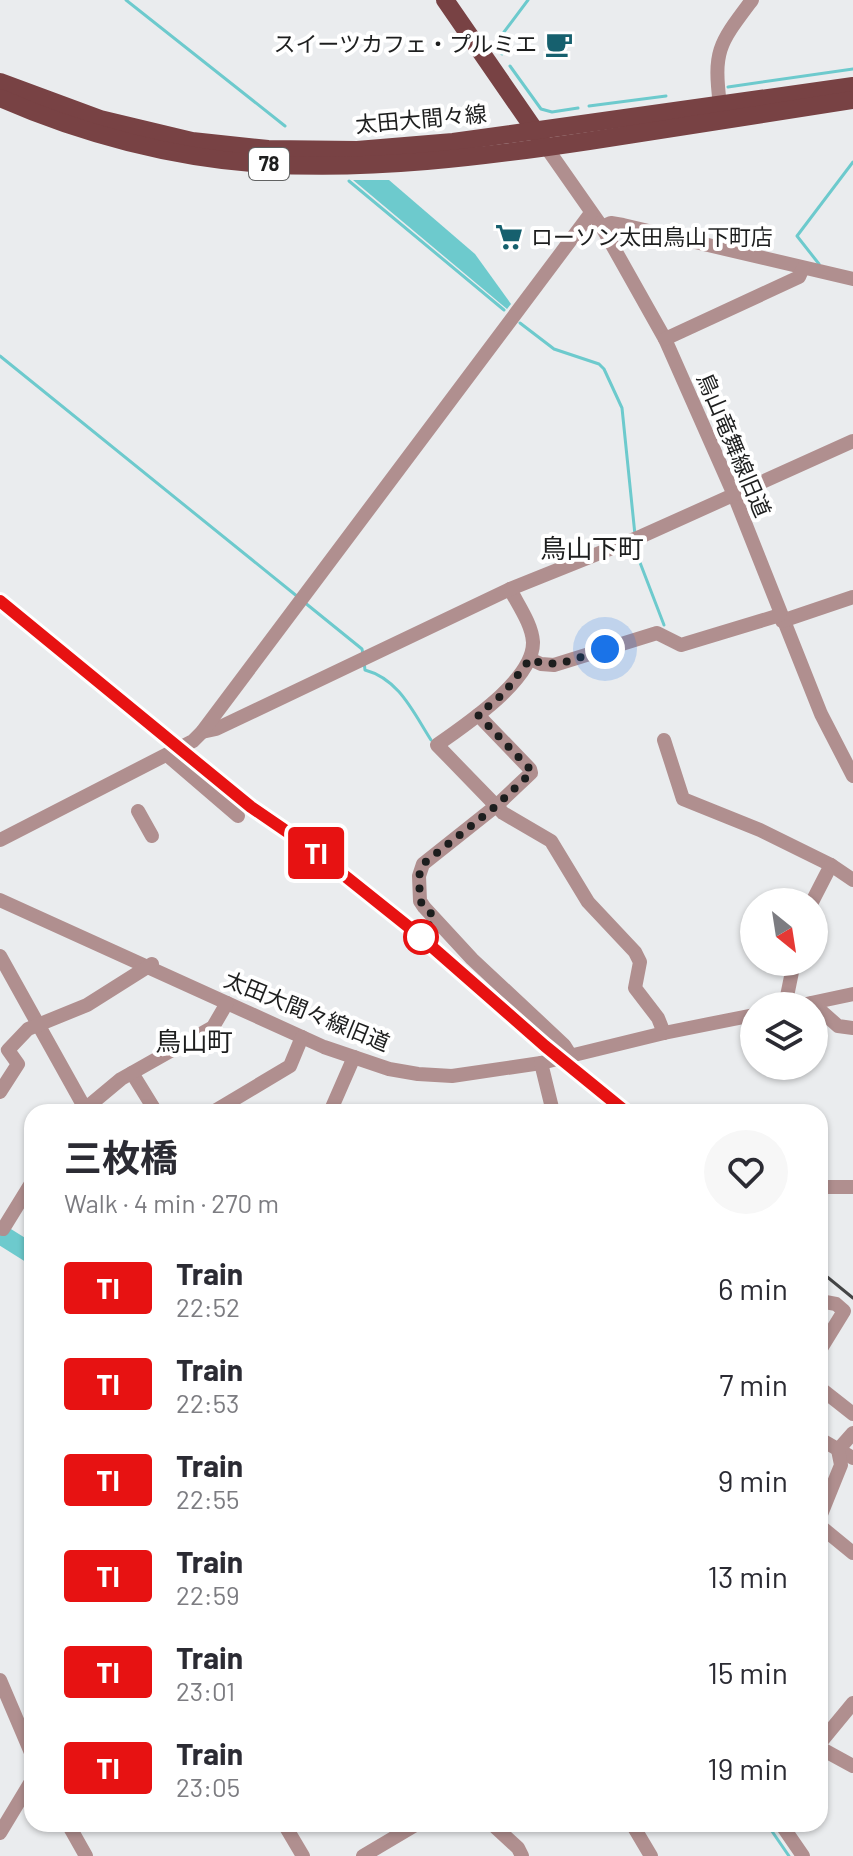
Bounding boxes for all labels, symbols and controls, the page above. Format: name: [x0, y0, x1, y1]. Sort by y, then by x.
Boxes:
cafe icon: スイーツカフェ・プルミエ: [544, 29, 574, 59]
place label: スイーツカフェ・プルミエ: [273, 30, 537, 56]
street label: 太田大間々線: [354, 99, 488, 137]
road number: 78: [249, 148, 289, 180]
supermarket icon: ローソン太田鳥山下町店: [494, 222, 524, 252]
place label: ローソン太田鳥山下町店: [531, 223, 773, 249]
street label: 鳥山竜舞線旧道: [693, 369, 777, 521]
district label: 鳥山下町: [540, 532, 644, 563]
your location: [585, 629, 625, 669]
line badge: TI: [280, 827, 352, 879]
text: TI: [304, 836, 328, 870]
north arrow: [740, 888, 828, 976]
map controls: [740, 888, 828, 1080]
unlabelled marker: [404, 920, 438, 954]
street label: 太田大間々線旧道: [221, 965, 394, 1055]
button: layers: [740, 992, 828, 1080]
district label: 鳥山町: [155, 1025, 233, 1056]
button: heart: [704, 1130, 788, 1214]
text: 三枚橋: [64, 1134, 178, 1180]
text: Walk · 4 min · 270 m: [64, 1187, 279, 1218]
text: Train: [176, 1255, 243, 1291]
text: 6 min: [718, 1270, 788, 1306]
text: TI: [96, 1271, 120, 1305]
text: 22:52: [176, 1291, 240, 1322]
text: Train: [176, 1351, 243, 1387]
text: 7 min: [719, 1366, 788, 1402]
text: TI: [96, 1367, 120, 1401]
text: 22:53: [176, 1387, 239, 1418]
text: Train: [176, 1447, 243, 1483]
text: 9 min: [718, 1462, 788, 1498]
text: TI: [96, 1463, 120, 1497]
text: 22:55: [176, 1483, 239, 1514]
text: Train: [176, 1543, 243, 1579]
text: 13 min: [707, 1558, 788, 1594]
text: TI: [96, 1559, 120, 1593]
text: 22:59: [176, 1579, 240, 1610]
text: Train: [176, 1639, 243, 1675]
text: 15 min: [707, 1654, 788, 1690]
text: TI: [96, 1655, 120, 1689]
text: 23:01: [176, 1675, 235, 1706]
text: Train: [176, 1735, 243, 1771]
text: 19 min: [707, 1750, 788, 1786]
text: TI: [96, 1751, 120, 1785]
text: 23:05: [176, 1771, 240, 1802]

